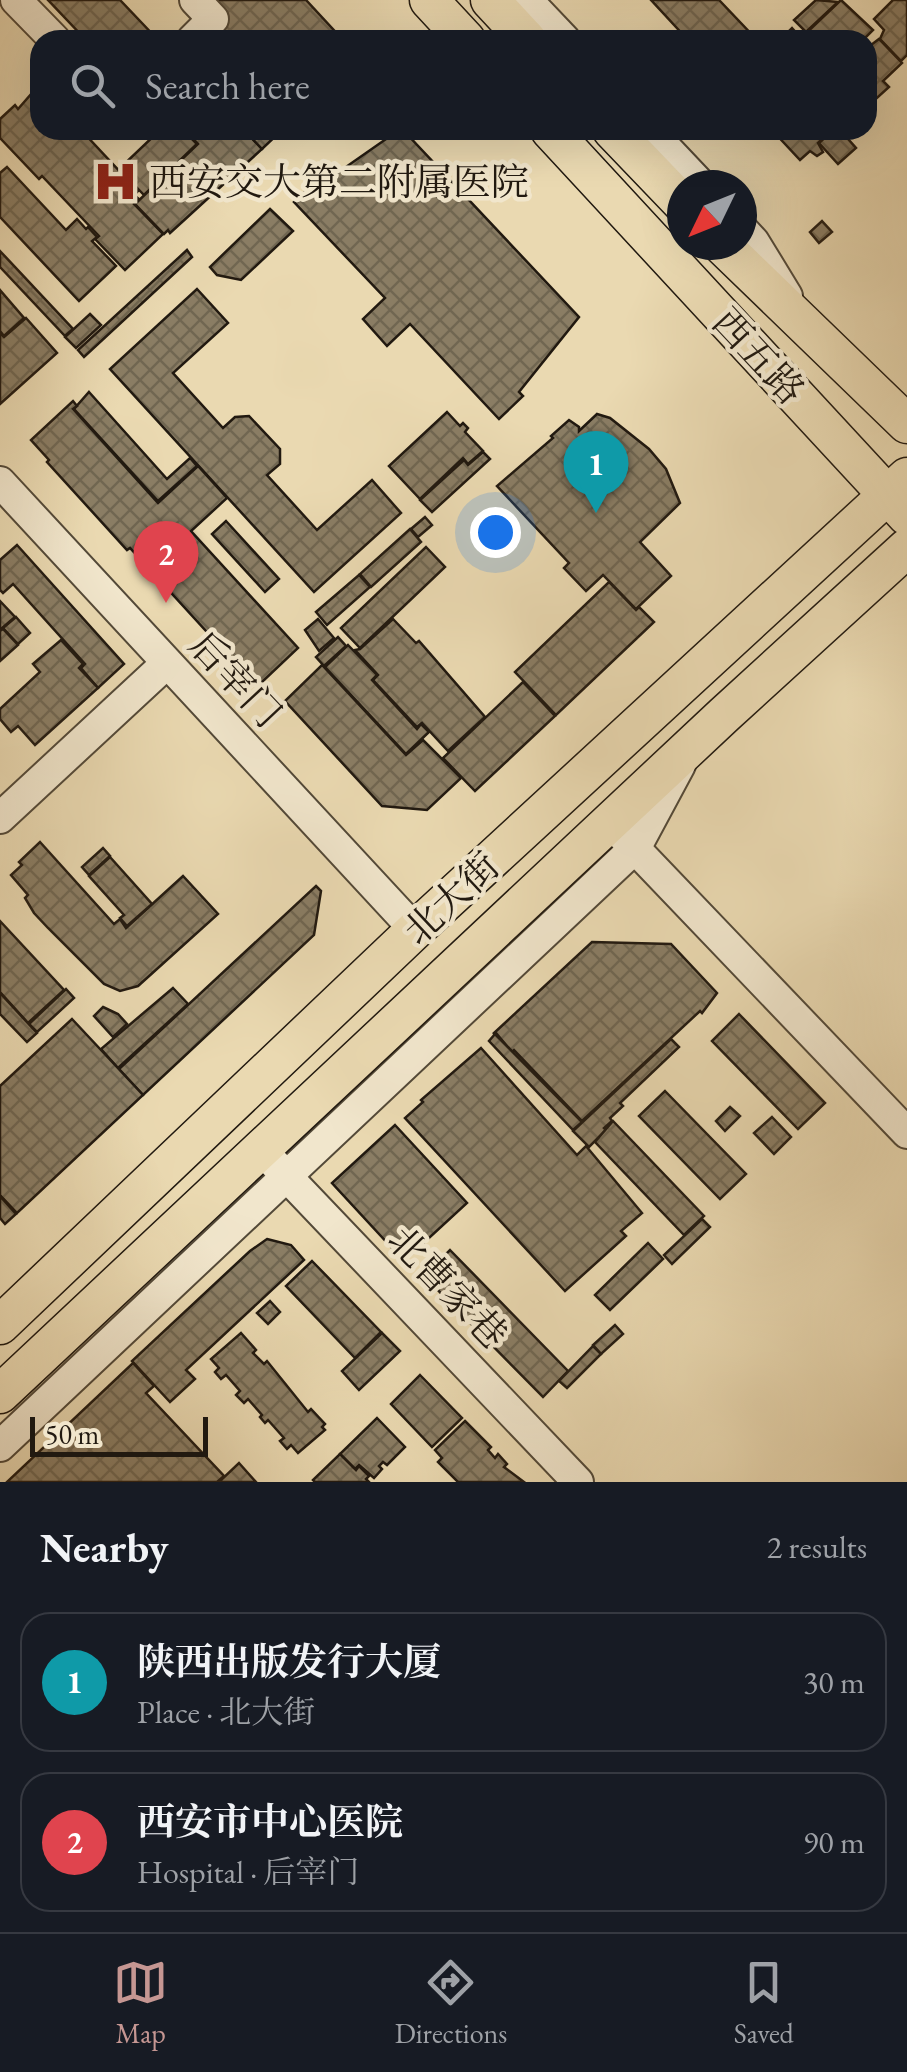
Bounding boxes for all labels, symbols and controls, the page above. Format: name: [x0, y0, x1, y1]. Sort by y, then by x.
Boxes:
search box: [30, 30, 877, 140]
icon: search: [65, 58, 120, 113]
text: Search here: [145, 61, 310, 110]
hospital icon: 西安交大第二附属医院: [92, 157, 140, 205]
place label: 西安交大第二附属医院: [149, 157, 529, 206]
north arrow: [667, 170, 757, 260]
street label: 西五路: [702, 298, 816, 414]
pin: 1: [564, 430, 628, 513]
your location: [470, 507, 521, 558]
pin: 2: [134, 520, 198, 603]
street label: 后宰门: [179, 621, 293, 737]
street label: 北大街: [393, 841, 509, 955]
street label: 北曹家巷: [378, 1215, 518, 1359]
scale bar: [30, 1412, 208, 1456]
text: 50 m: [45, 1416, 99, 1452]
text: Nearby: [40, 1520, 169, 1575]
text: 2 results: [767, 1526, 867, 1568]
text: 陕西出版发行大厦: [137, 1637, 441, 1686]
text: 1: [66, 1661, 83, 1703]
text: 30 m: [803, 1661, 865, 1703]
text: Place · 北大街: [137, 1691, 315, 1733]
text: 西安市中心医院: [137, 1797, 403, 1846]
text: 2: [66, 1821, 83, 1863]
text: 90 m: [803, 1821, 865, 1863]
text: Hospital · 后宰门: [137, 1851, 359, 1893]
tab: Map: [113, 1955, 168, 2051]
tab: Directions: [395, 1955, 507, 2051]
tab: Saved: [734, 1955, 794, 2051]

